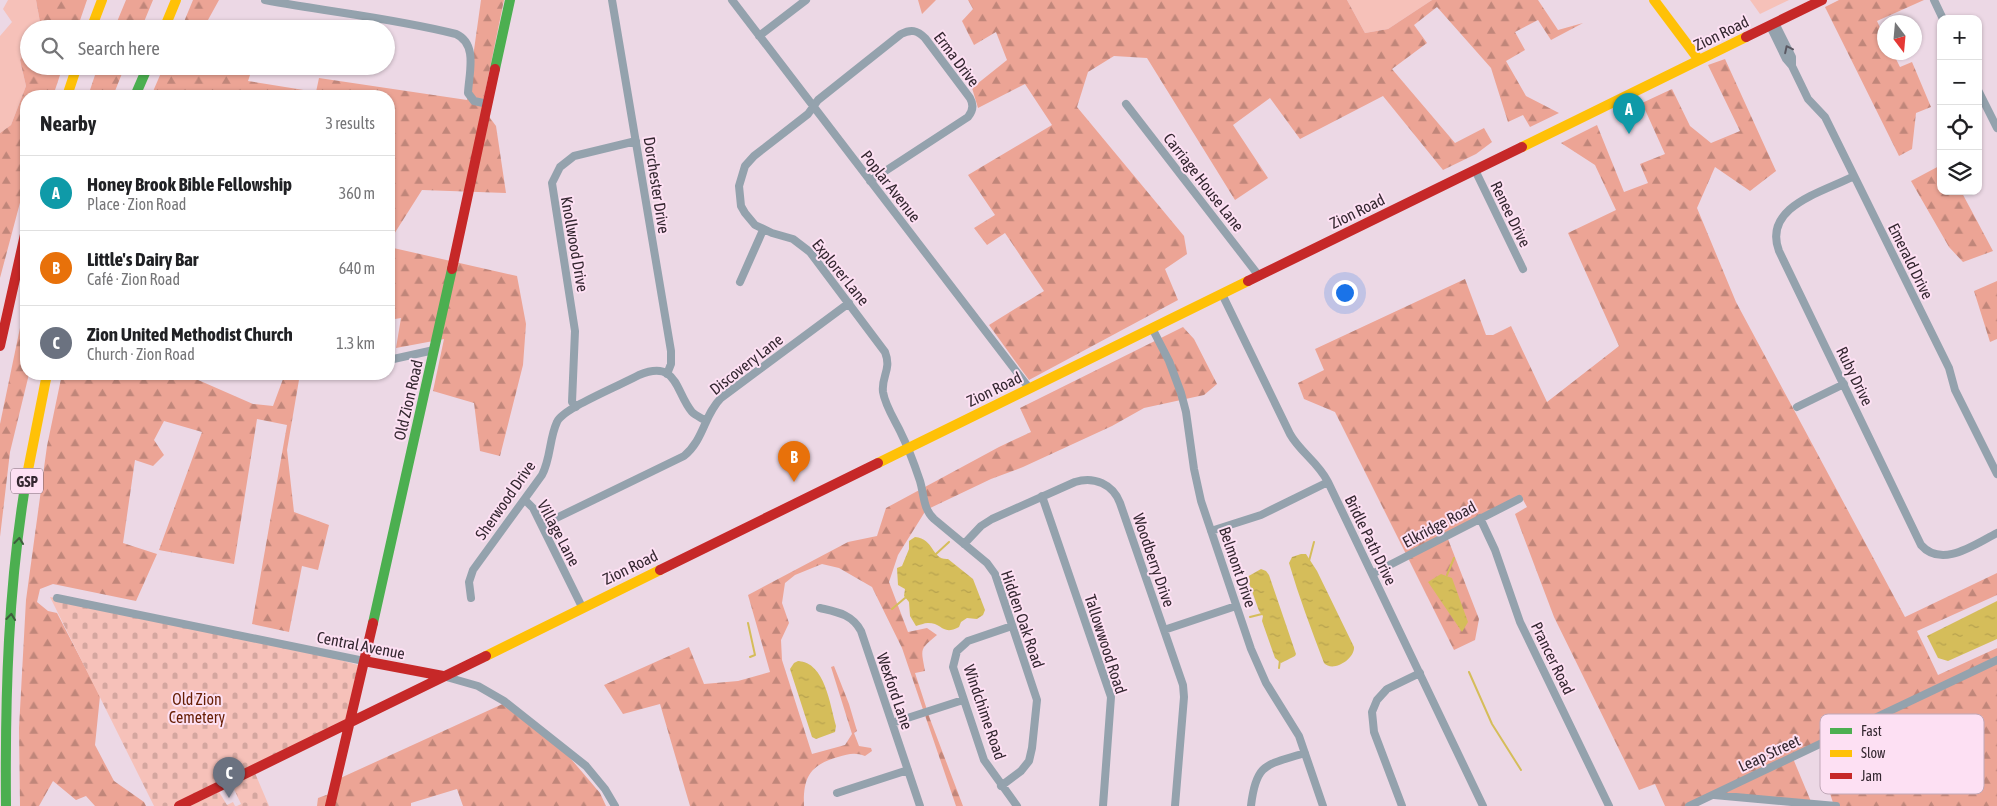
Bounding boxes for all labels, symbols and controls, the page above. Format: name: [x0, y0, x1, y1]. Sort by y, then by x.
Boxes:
street label: Zion Road: [1691, 12, 1751, 54]
north arrow: [1877, 15, 1922, 60]
map controls: [1937, 15, 1982, 195]
button: +: [1937, 15, 1982, 60]
search box: [20, 20, 395, 75]
street label: Erma Drive: [931, 28, 983, 90]
icon: search: [38, 34, 66, 62]
text: Search here: [78, 37, 160, 59]
one-way arrow: [1784, 45, 1794, 54]
button: −: [1937, 60, 1982, 105]
pin: A: [1613, 93, 1645, 134]
button: locate: [1937, 105, 1982, 150]
text: Nearby: [40, 111, 96, 135]
text: 3 results: [325, 114, 375, 132]
street label: Carriage House Lane: [1159, 129, 1248, 235]
street label: Dorchester Drive: [640, 135, 674, 235]
street label: Poplar Avenue: [857, 147, 924, 226]
button: layers: [1937, 150, 1982, 195]
text: Honey Brook Bible Fellowship: [87, 173, 292, 195]
street label: Renee Drive: [1487, 178, 1535, 250]
text: A: [52, 184, 60, 202]
text: 360 m: [339, 184, 375, 202]
street label: Zion Road: [1327, 190, 1387, 232]
text: Place · Zion Road: [87, 195, 186, 213]
street label: Knollwood Drive: [558, 195, 592, 293]
street label: Emerald Drive: [1885, 220, 1937, 302]
street label: Explorer Lane: [808, 235, 873, 309]
text: Little's Dairy Bar: [87, 248, 198, 270]
text: B: [52, 259, 60, 277]
text: 640 m: [339, 259, 375, 277]
text: Café · Zion Road: [87, 270, 180, 288]
your location: [1332, 280, 1358, 306]
text: Zion United Methodist Church: [87, 323, 293, 345]
street label: Discovery Lane: [706, 330, 787, 399]
text: C: [52, 334, 60, 352]
text: 1.3 km: [336, 334, 375, 352]
street label: Ruby Drive: [1832, 344, 1877, 409]
text: Church · Zion Road: [87, 345, 195, 363]
street label: Old Zion Road: [390, 358, 426, 442]
street label: Zion Road: [964, 368, 1024, 410]
pin: B: [778, 441, 810, 482]
street label: Sherwood Drive: [471, 457, 539, 543]
road number: GSP: [11, 468, 43, 494]
street label: Bridle Path Drive: [1341, 492, 1401, 588]
street label: Village Lane: [533, 497, 584, 570]
street label: Elkridge Road: [1399, 497, 1479, 552]
street label: Woodberry Drive: [1129, 511, 1178, 610]
street label: Belmont Drive: [1216, 524, 1260, 610]
one-way arrow: [13, 537, 24, 545]
street label: Zion Road: [600, 546, 660, 588]
street label: Hidden Oak Road: [998, 568, 1048, 670]
street label: Tallowwood Road: [1081, 592, 1131, 696]
one-way arrow: [5, 613, 16, 621]
street label: Prancer Road: [1528, 619, 1578, 697]
street label: Central Avenue: [315, 628, 407, 662]
street label: Wexford Lane: [874, 650, 916, 732]
street label: Windchime Road: [960, 662, 1010, 762]
park label: Old Zion Cemetery: [169, 690, 226, 727]
legend: [1820, 714, 1984, 794]
text: Fast: [1861, 723, 1882, 739]
street label: Leap Street: [1735, 731, 1803, 776]
text: Slow: [1861, 745, 1886, 761]
pin: C: [213, 757, 245, 798]
text: Jam: [1861, 768, 1882, 784]

